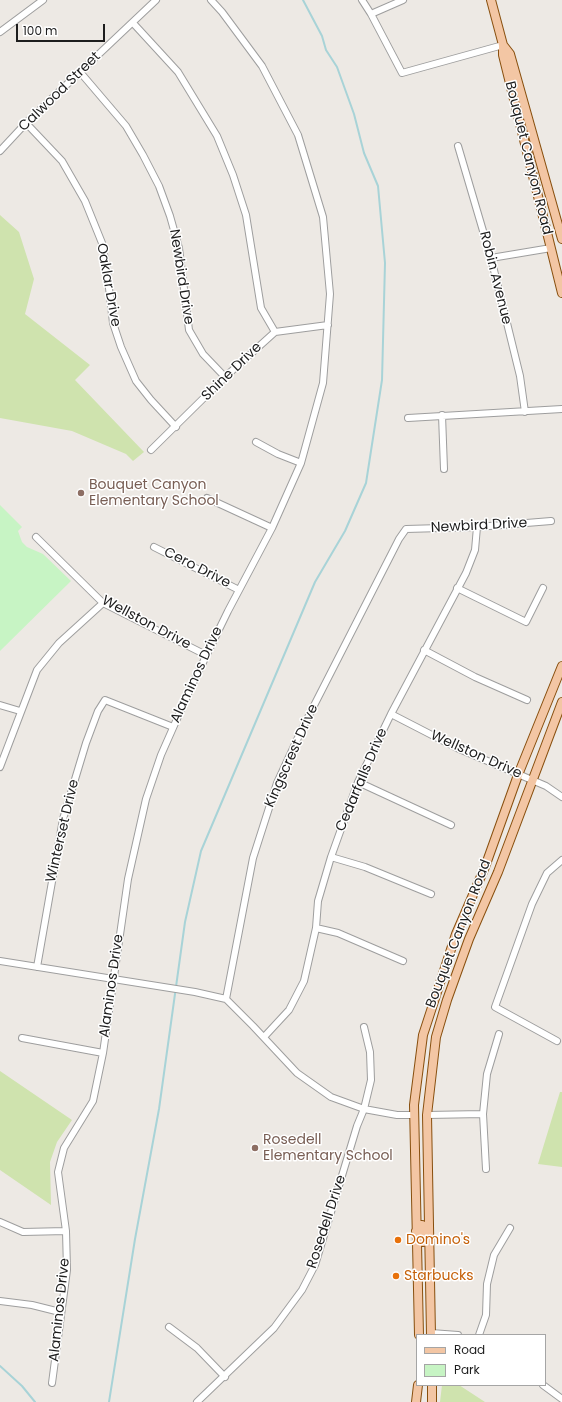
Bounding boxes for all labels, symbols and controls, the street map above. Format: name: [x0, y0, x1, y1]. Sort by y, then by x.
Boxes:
scale bar: [18, 16, 107, 42]
text: 100 m: [23, 22, 57, 39]
street label: Calwood Street: [16, 49, 104, 135]
street label: Bouquet Canyon Road: [501, 80, 555, 236]
street label: Newbird Drive: [165, 228, 197, 326]
street label: Robin Avenue: [475, 230, 515, 326]
street label: Oaklar Drive: [92, 242, 124, 328]
street label: Shine Drive: [198, 339, 266, 405]
place label: Bouquet Canyon Elementary School: [89, 477, 219, 510]
marker: Bouquet Canyon Elementary School: [76, 488, 86, 498]
street label: Newbird Drive: [430, 515, 528, 537]
street label: Cero Drive: [161, 544, 233, 592]
street label: Wellston Drive: [99, 592, 193, 654]
street label: Alaminos Drive: [167, 624, 227, 726]
street label: Kingscrest Drive: [262, 702, 322, 810]
street label: Cedarfalls Drive: [333, 726, 391, 834]
street label: Wellston Drive: [428, 727, 524, 783]
street label: Winterset Drive: [43, 778, 83, 884]
street label: Bouquet Canyon Road: [423, 857, 495, 1011]
street label: Alaminos Drive: [96, 933, 128, 1039]
place label: Rosedell Elementary School: [263, 1132, 393, 1164]
marker: Rosedell Elementary School: [250, 1143, 260, 1153]
street label: Rosedell Drive: [304, 1173, 350, 1271]
place label: Domino's: [406, 1232, 470, 1248]
marker: Domino's: [393, 1235, 403, 1245]
street label: Alaminos Drive: [46, 1257, 74, 1363]
place label: Starbucks: [404, 1268, 473, 1284]
marker: Starbucks: [391, 1271, 401, 1281]
legend: [416, 1334, 546, 1386]
text: Road: [454, 1341, 485, 1358]
text: Park: [454, 1361, 480, 1378]

